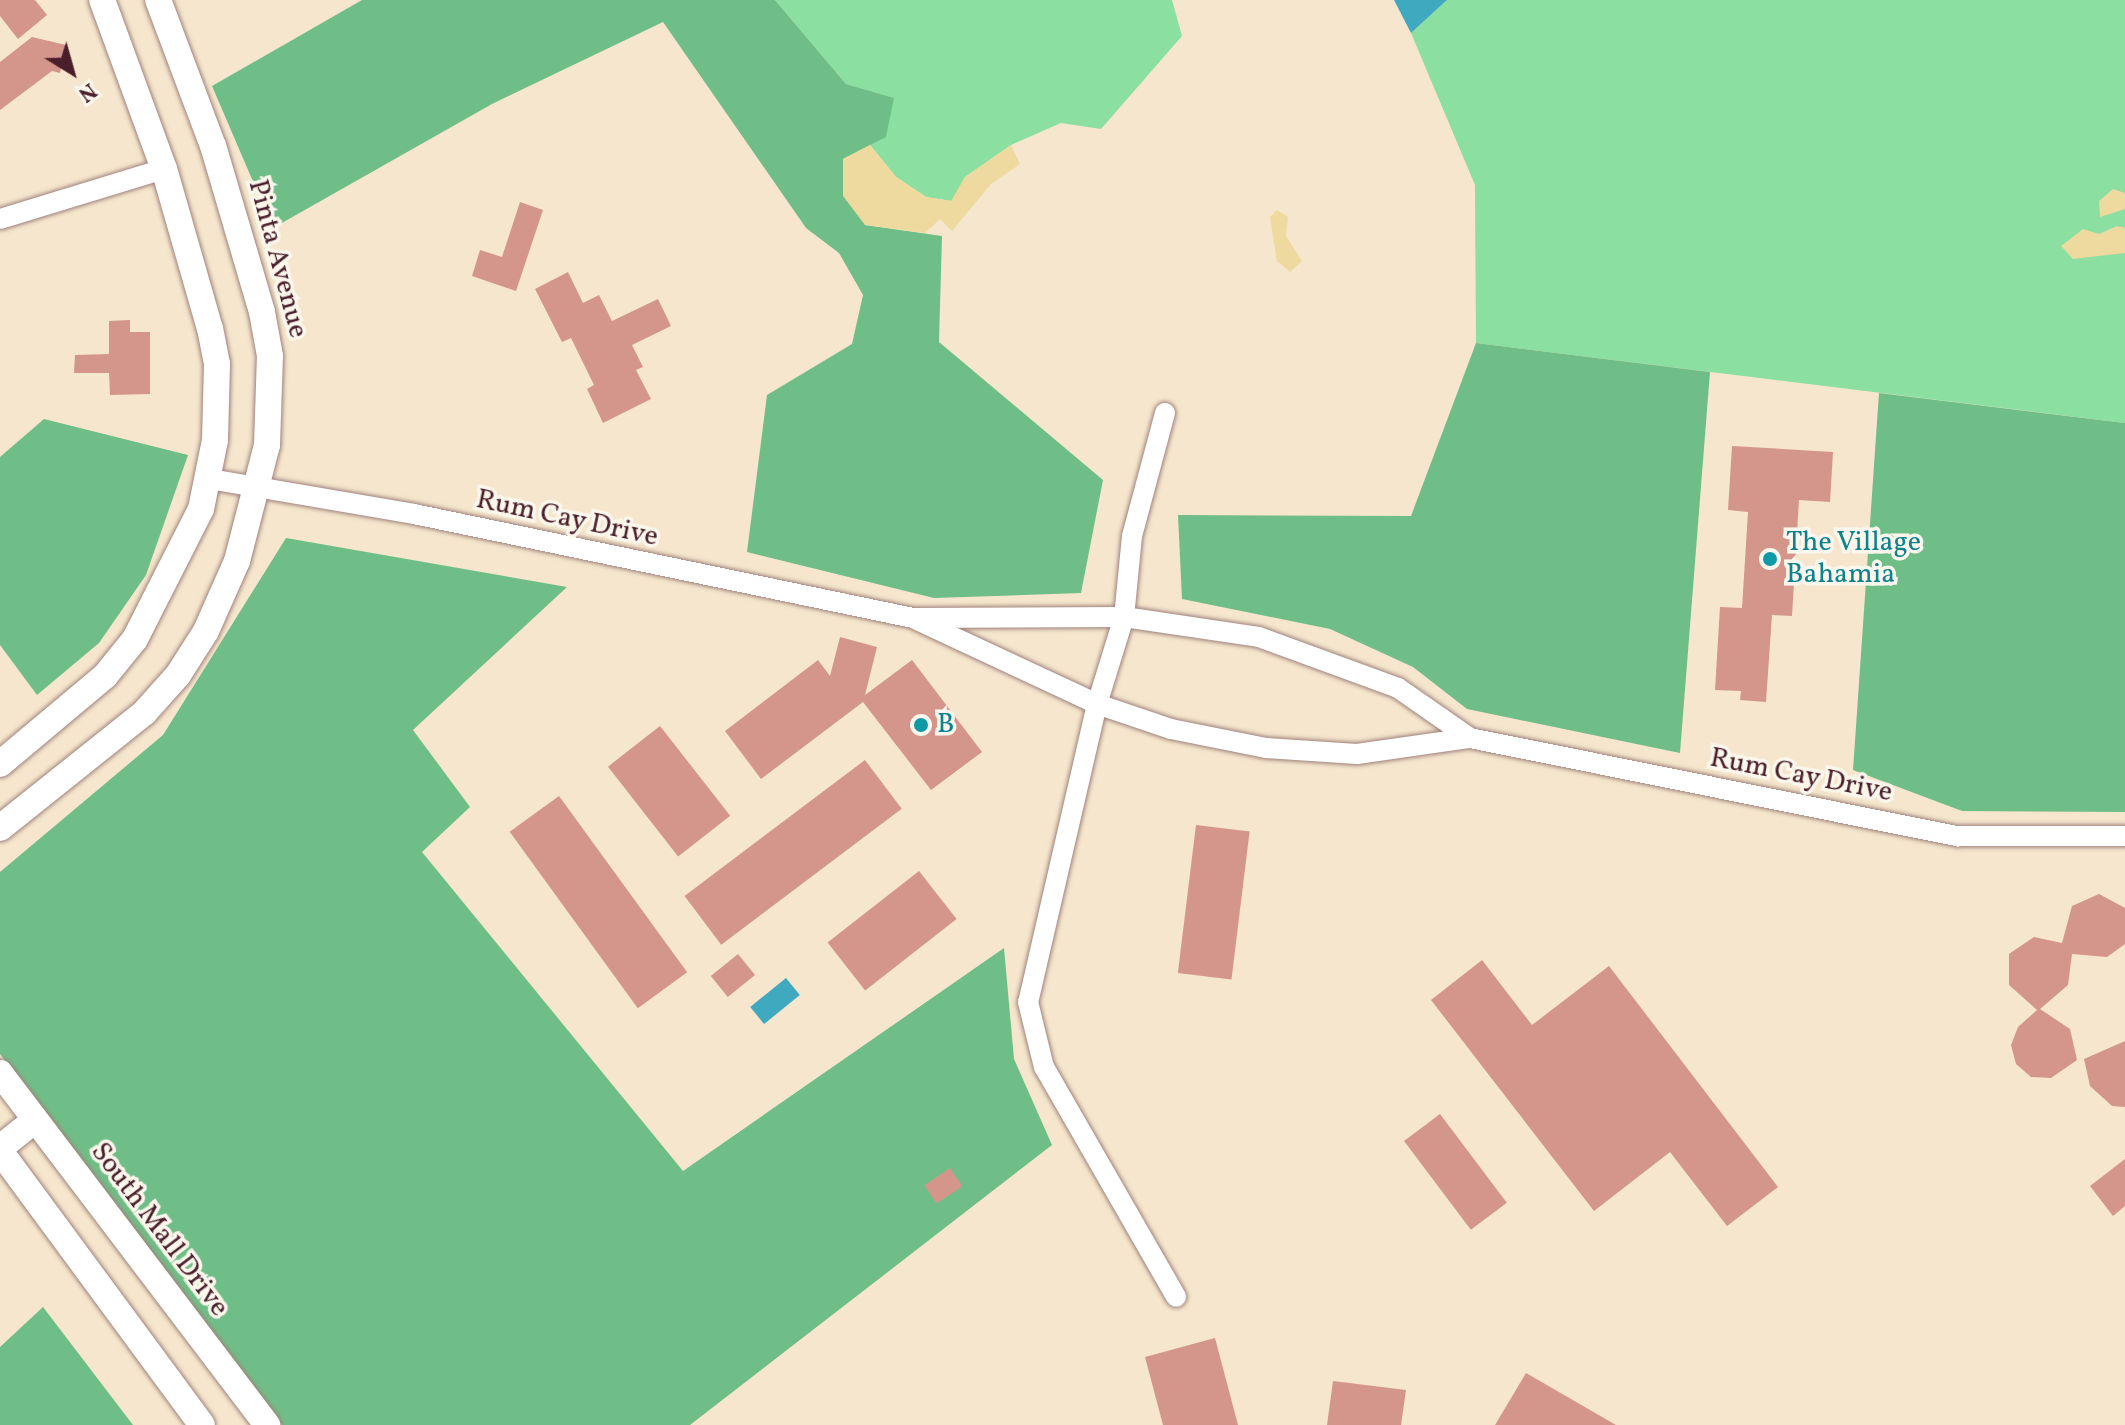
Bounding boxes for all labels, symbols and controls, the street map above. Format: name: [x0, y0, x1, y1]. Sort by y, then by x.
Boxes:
north arrow: [32, 32, 112, 112]
text: N: [71, 74, 102, 109]
street label: Pinta Avenue: [240, 176, 314, 342]
street label: Rum Cay Drive: [473, 483, 661, 555]
place label: The Village Bahamia: [1786, 526, 1922, 592]
marker: The Village Bahamia: [1761, 550, 1779, 568]
place label: B: [937, 708, 954, 742]
marker: B: [912, 716, 930, 734]
street label: Rum Cay Drive: [1707, 742, 1895, 810]
street label: South Mall Drive: [83, 1136, 235, 1324]

